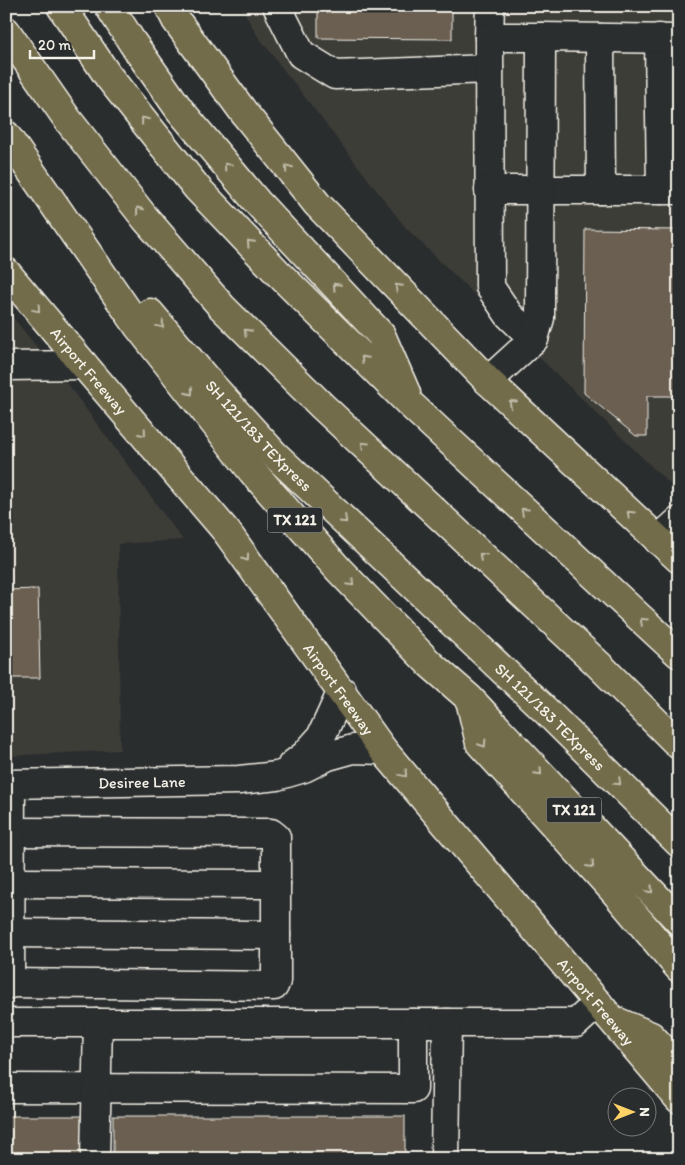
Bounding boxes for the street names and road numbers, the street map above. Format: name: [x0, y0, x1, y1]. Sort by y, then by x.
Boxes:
street label: Airport Freeway: [47, 323, 132, 419]
street label: SH 121/183 TEXpress: [202, 376, 316, 495]
road number: TX 121: [268, 508, 322, 532]
street label: Airport Freeway: [300, 639, 379, 739]
street label: SH 121/183 TEXpress: [491, 659, 610, 774]
street label: Desiree Lane: [98, 771, 186, 792]
road number: TX 121: [546, 798, 602, 822]
street label: Airport Freeway: [554, 954, 639, 1049]

